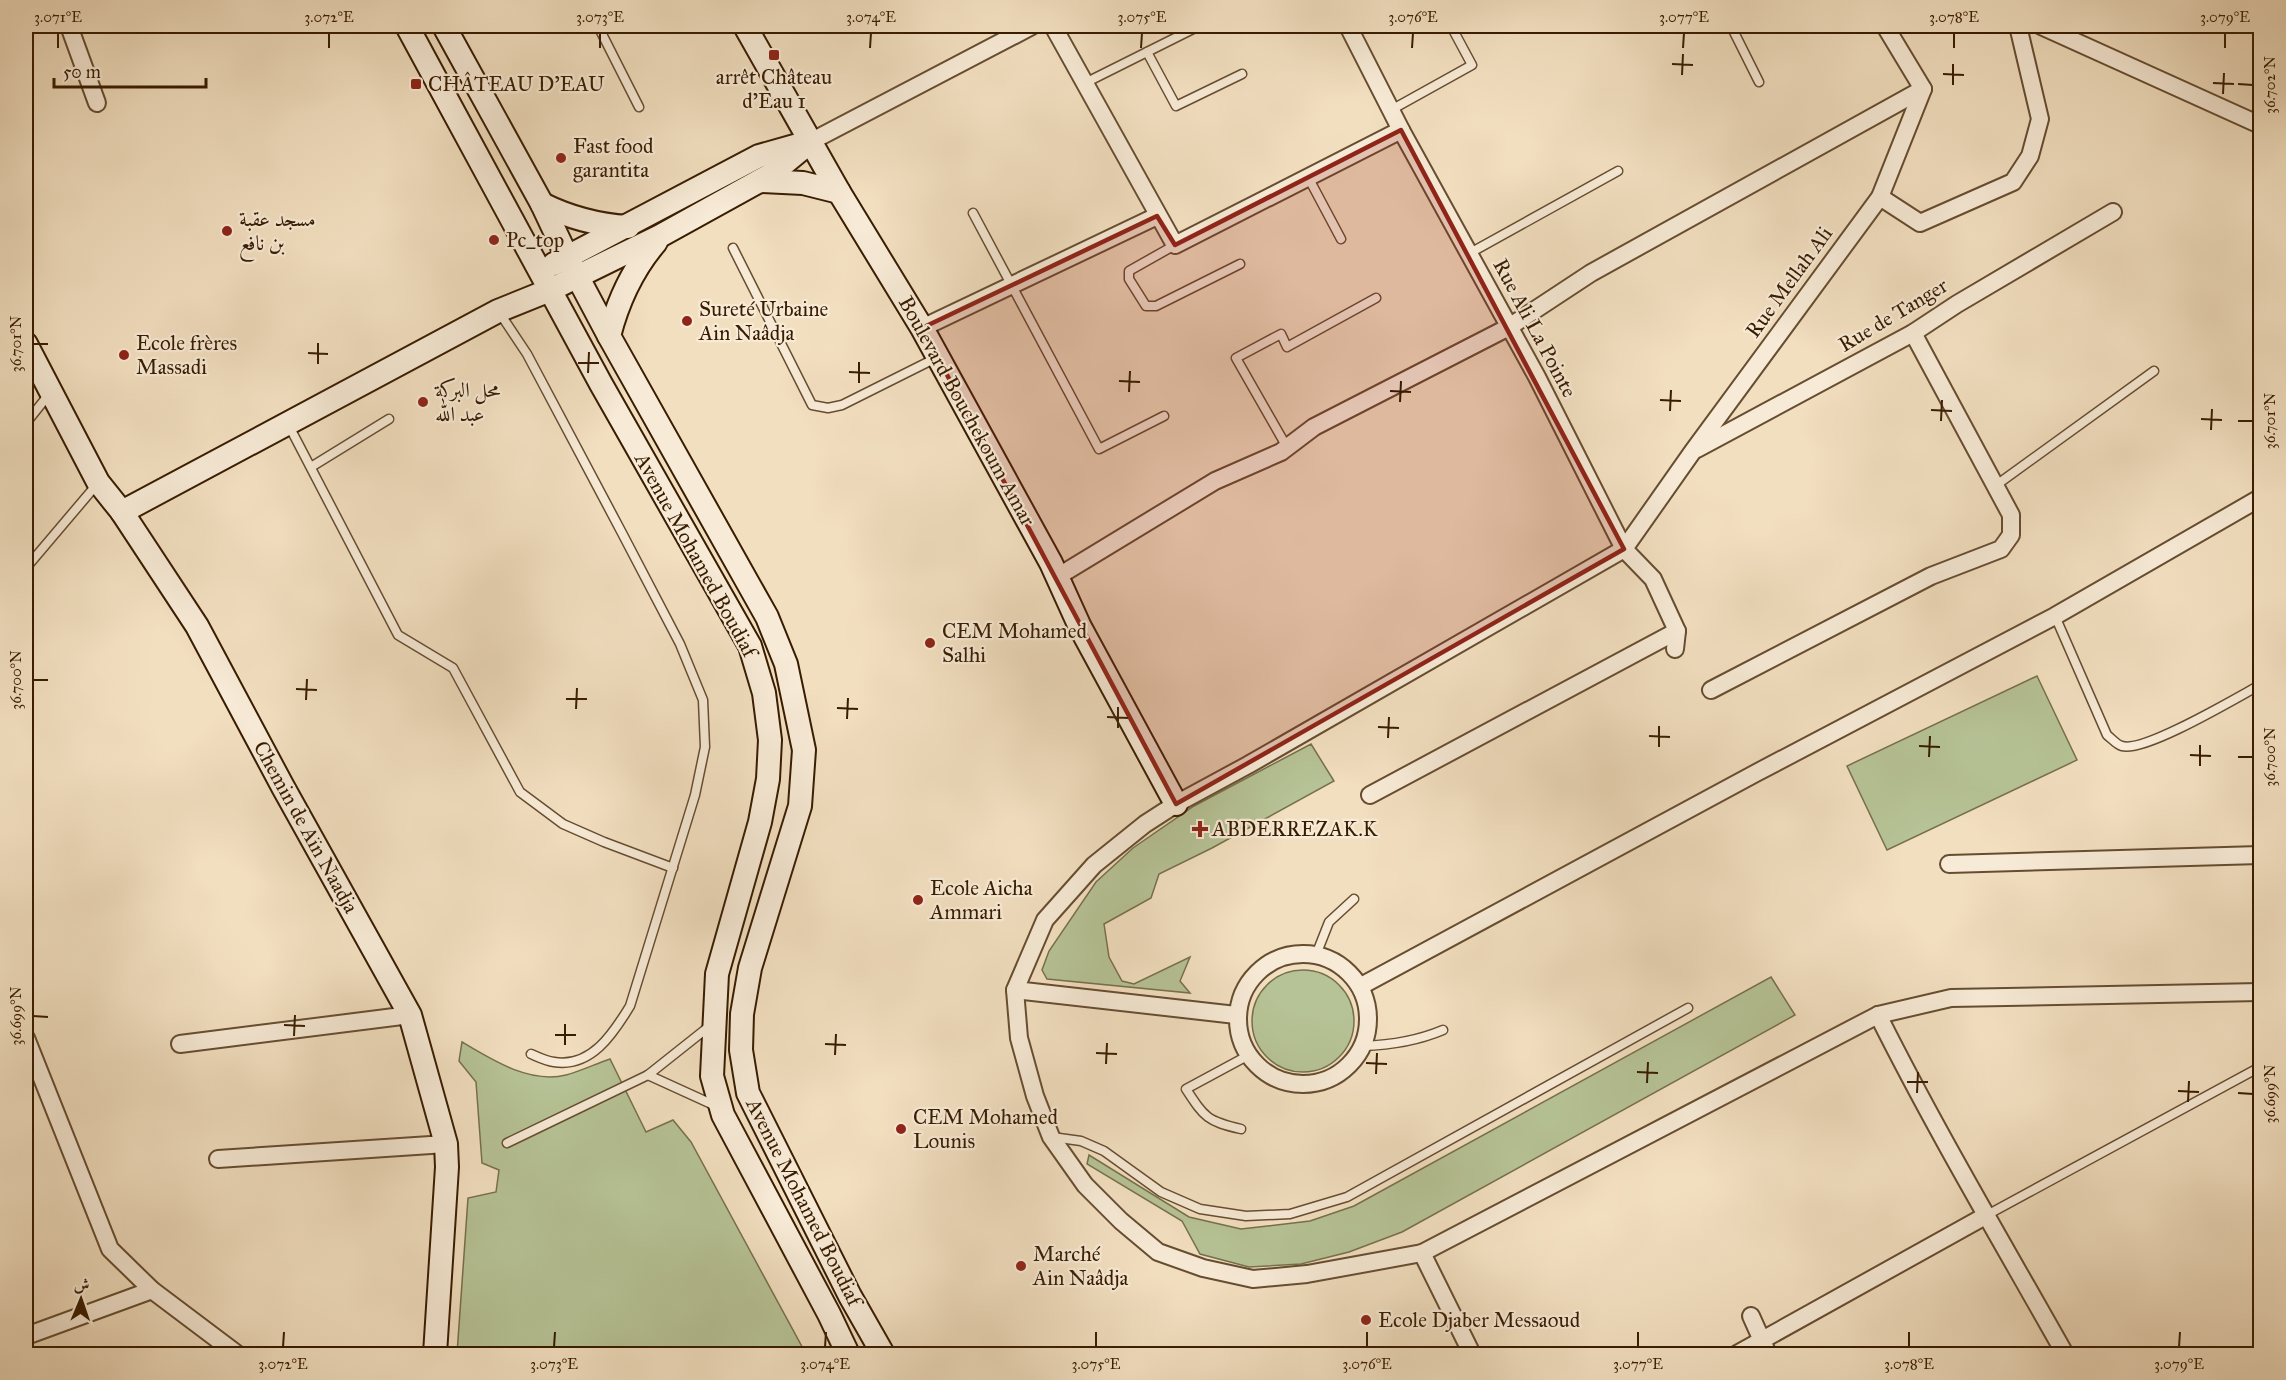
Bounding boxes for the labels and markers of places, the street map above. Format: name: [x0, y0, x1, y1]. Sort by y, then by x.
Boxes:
marker: arrêt Château d'Eau 1: [767, 48, 781, 62]
place label: arrêt Château d'Eau 1: [716, 64, 832, 114]
place label: CHÂTEAU D'EAU: [428, 71, 605, 97]
marker: CHÂTEAU D'EAU: [409, 77, 423, 91]
place label: Fast food garantita: [573, 133, 654, 183]
marker: Fast food garantita: [554, 151, 568, 165]
place label: مسجد عقبة بن نافع: [239, 206, 316, 262]
marker: مسجد عقبة بن نافع: [220, 224, 234, 238]
place label: Pc_top: [506, 227, 564, 253]
marker: Pc_top: [487, 233, 501, 247]
place label: Sureté Urbaine Ain Naâdja: [698, 296, 829, 346]
marker: Sureté Urbaine Ain Naâdja: [680, 314, 694, 328]
place label: Ecole frères Massadi: [136, 330, 237, 380]
marker: Ecole frères Massadi: [117, 348, 131, 362]
place label: محل البركة عبد الله: [434, 377, 501, 427]
marker: محل البركة عبد الله: [416, 395, 430, 409]
place label: CEM Mohamed Salhi: [942, 618, 1087, 668]
marker: CEM Mohamed Salhi: [923, 636, 937, 650]
place label: ABDERREZAK.K: [1211, 816, 1379, 842]
marker: ABDERREZAK.K: [1193, 822, 1207, 836]
place label: Ecole Aicha Ammari: [929, 875, 1033, 925]
marker: Ecole Aicha Ammari: [911, 893, 925, 907]
place label: CEM Mohamed Lounis: [913, 1104, 1058, 1154]
marker: CEM Mohamed Lounis: [894, 1122, 908, 1136]
place label: Marché Ain Naâdja: [1032, 1241, 1129, 1291]
marker: Marché Ain Naâdja: [1014, 1259, 1028, 1273]
place label: Ecole Djaber Messaoud: [1378, 1307, 1581, 1333]
marker: Ecole Djaber Messaoud: [1359, 1313, 1373, 1327]

